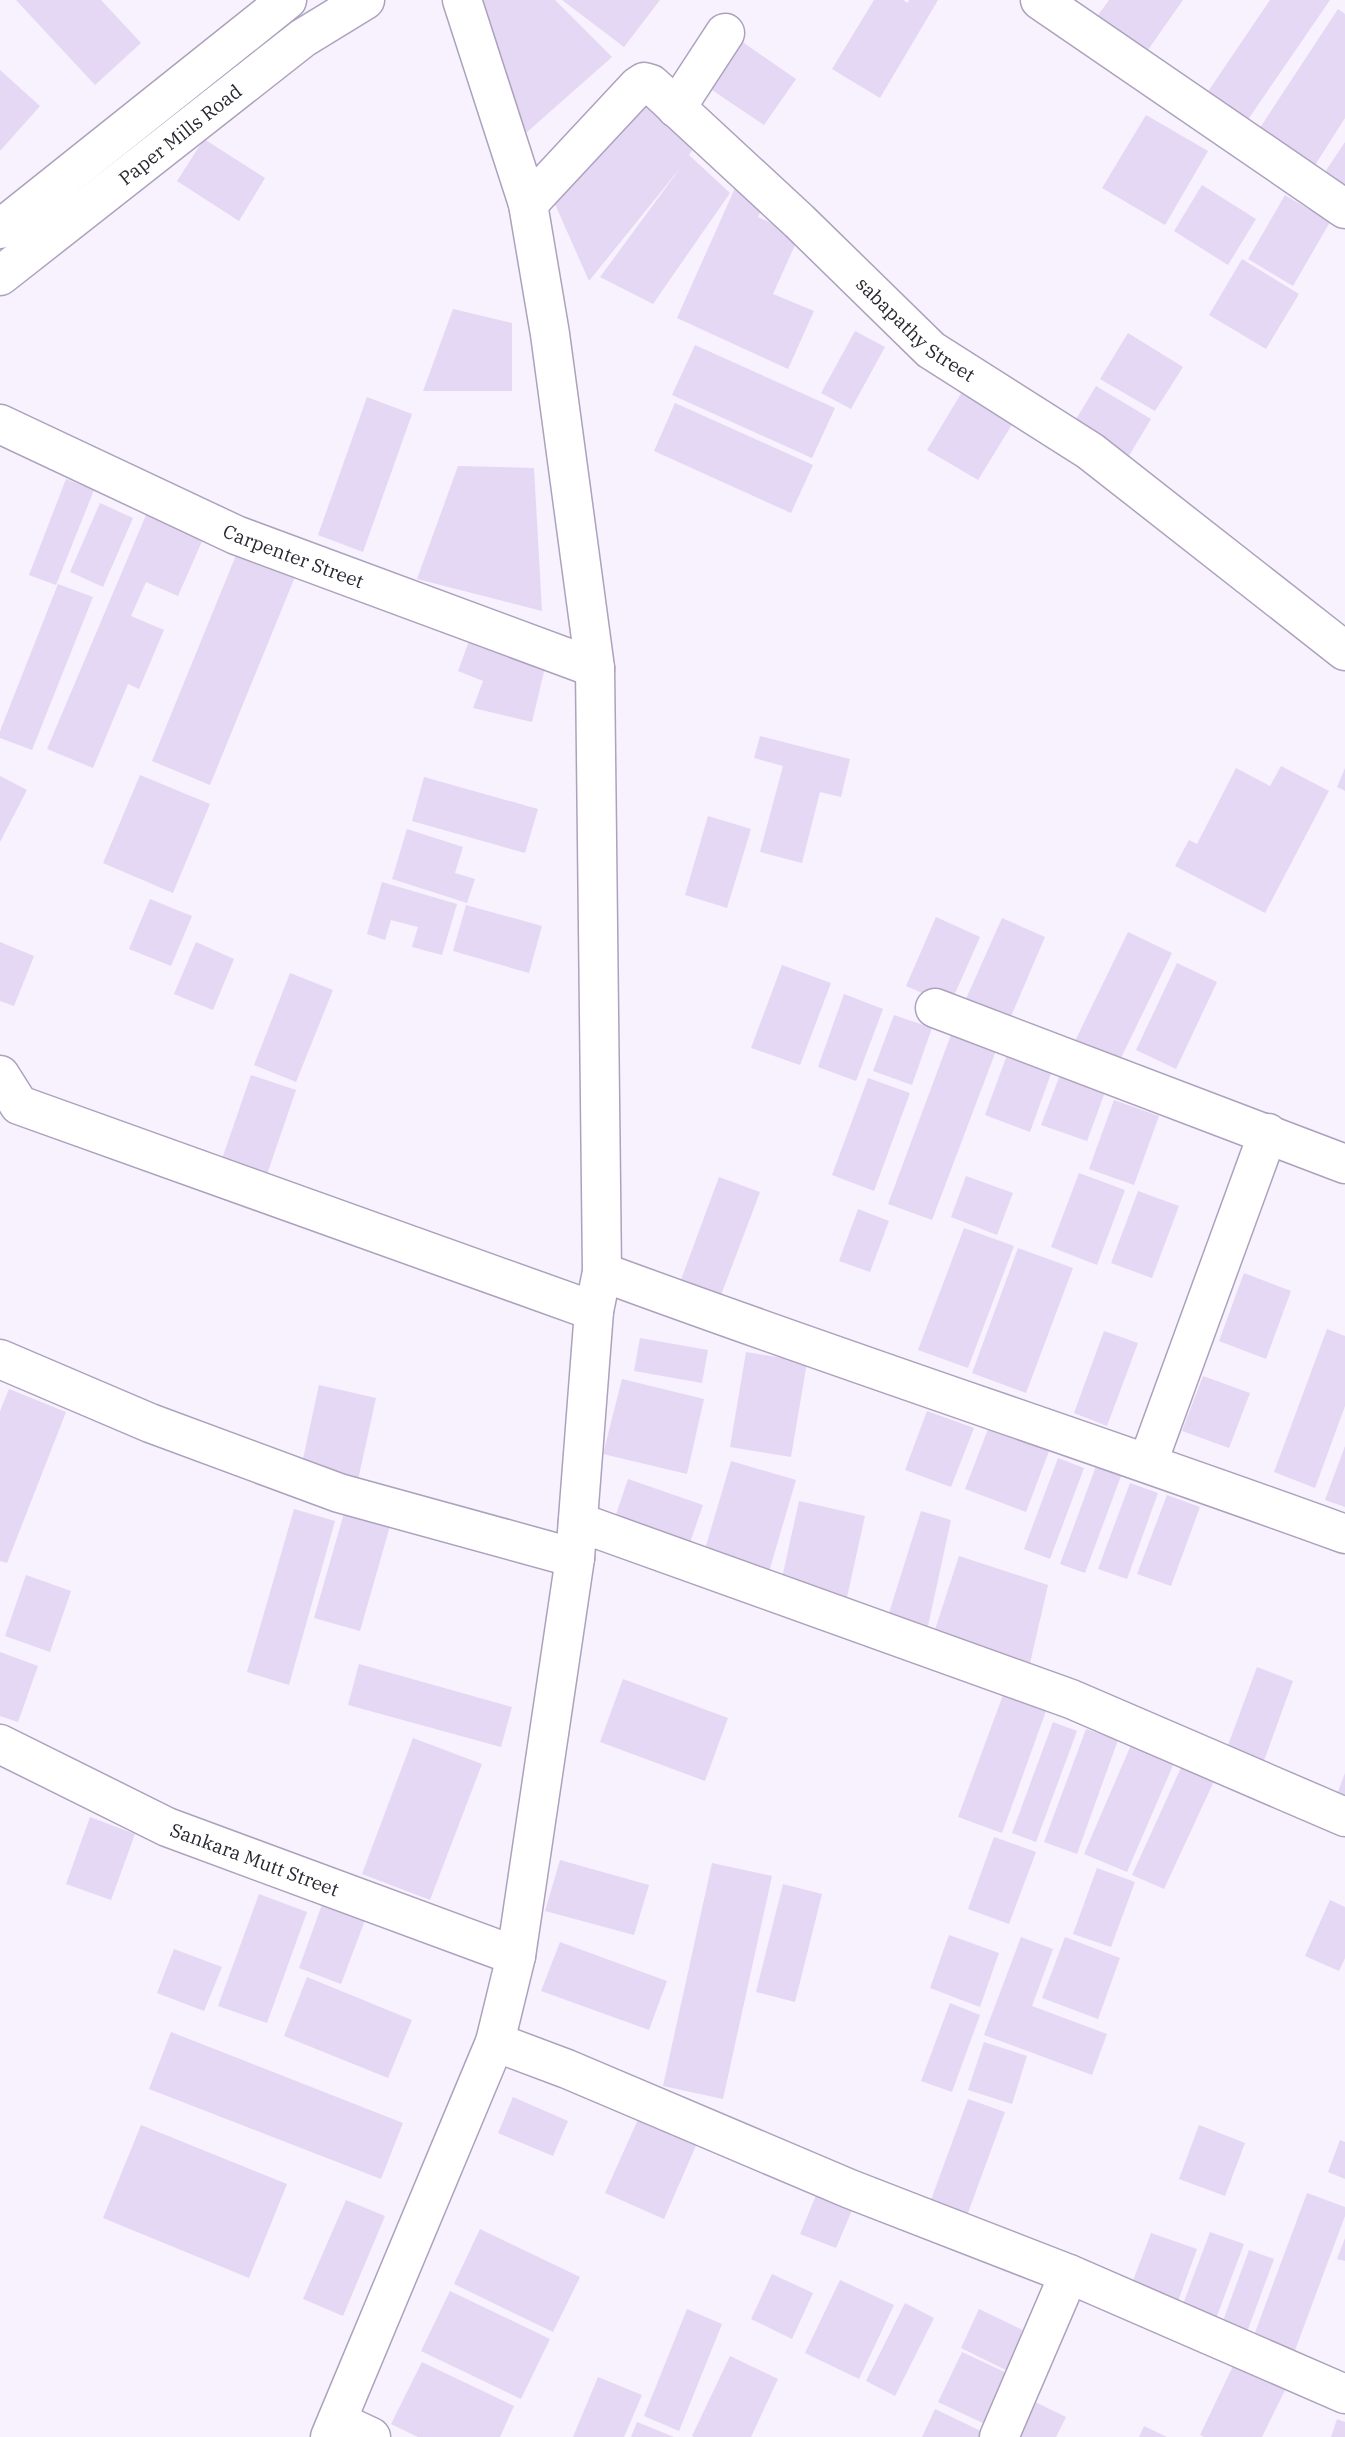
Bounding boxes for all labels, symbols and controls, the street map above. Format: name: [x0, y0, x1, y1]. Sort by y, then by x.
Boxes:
street label: Paper Mills Road: [114, 79, 246, 190]
street label: sabapathy Street: [851, 272, 980, 387]
street label: Carpenter Street: [219, 519, 367, 593]
street label: Sankara Mutt Street: [167, 1817, 343, 1902]

